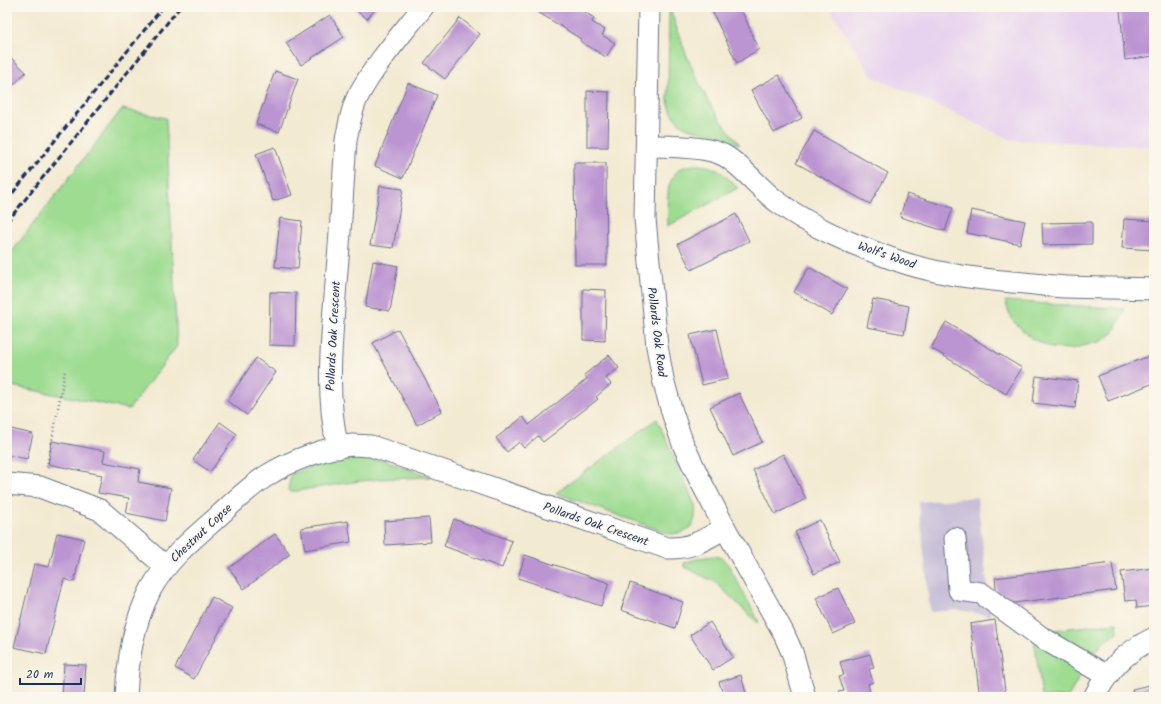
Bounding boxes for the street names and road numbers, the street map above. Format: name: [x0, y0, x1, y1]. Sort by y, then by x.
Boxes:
street label: Wolf's Wood: [855, 237, 919, 275]
street label: Pollards Oak Crescent: [321, 280, 346, 392]
street label: Pollards Oak Road: [642, 286, 672, 379]
street label: Pollards Oak Crescent: [541, 498, 651, 552]
street label: Chestnut Copse: [166, 499, 237, 567]

